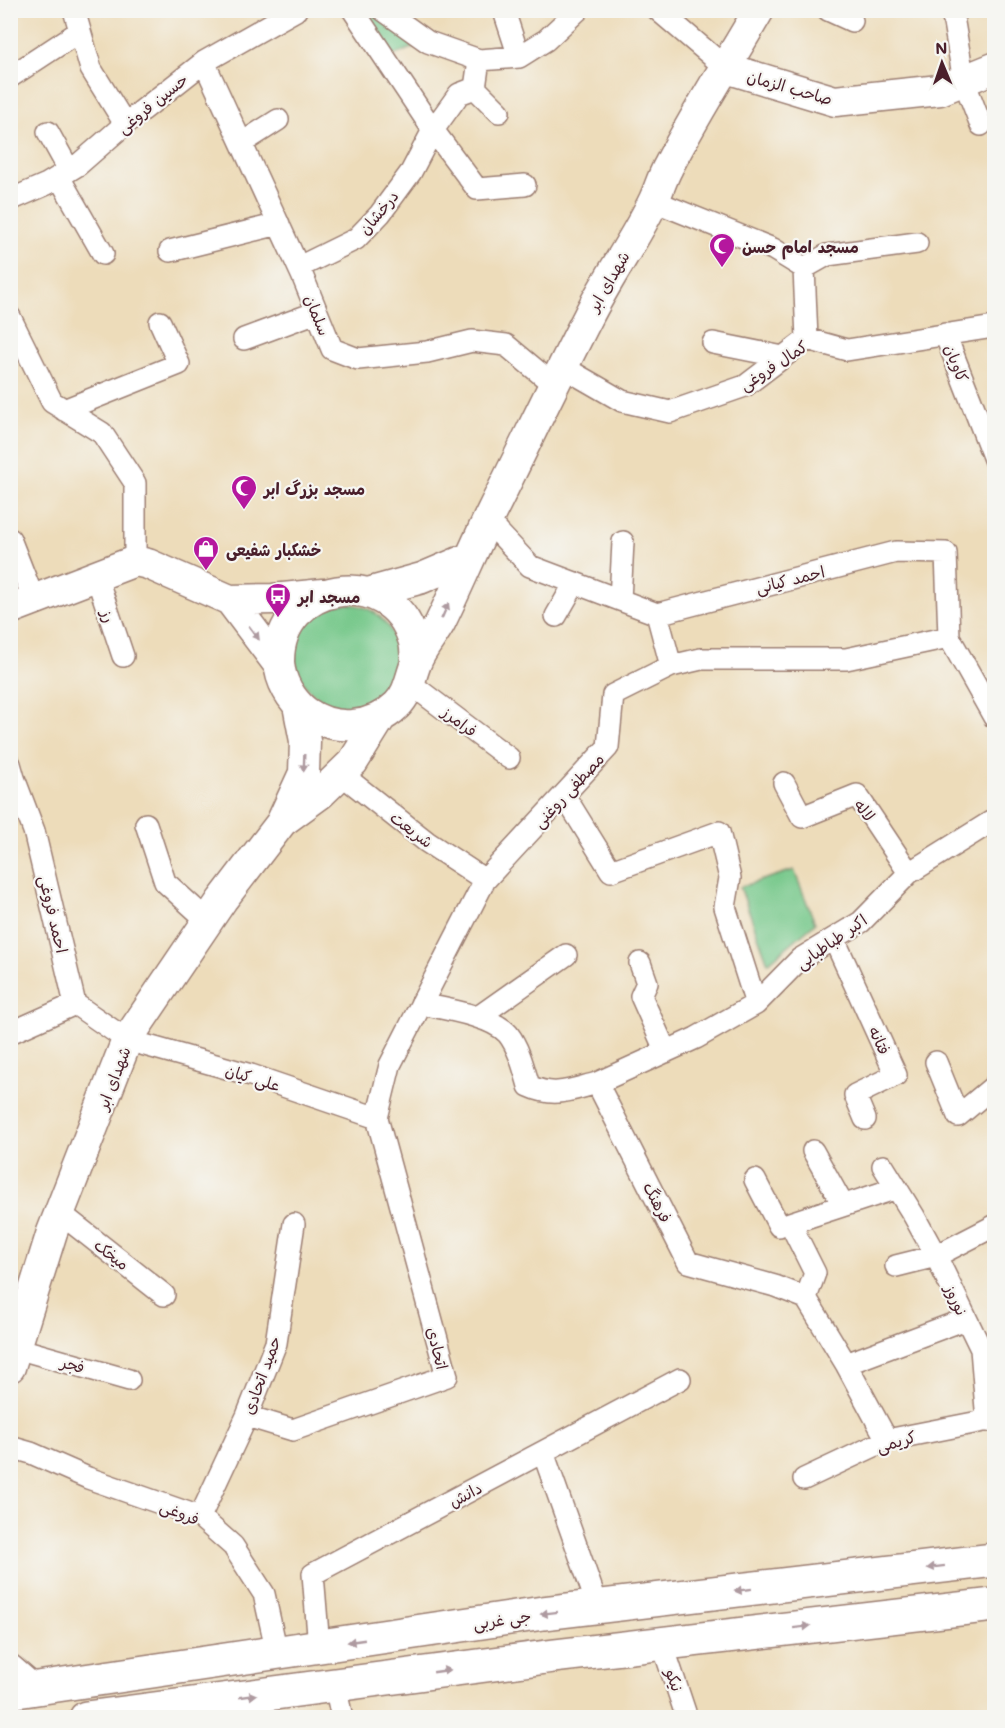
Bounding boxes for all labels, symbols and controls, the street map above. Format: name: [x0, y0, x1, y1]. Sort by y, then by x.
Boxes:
north arrow: [912, 33, 972, 93]
text: N: [935, 37, 948, 58]
street label: صاحب الزمان: [745, 65, 835, 109]
street label: حسین فروغی: [112, 68, 192, 139]
street label: درخشان: [353, 185, 403, 239]
mosque icon: مسجد امام حسن: [707, 231, 737, 269]
place label: مسجد امام حسن: [742, 236, 859, 260]
street label: شهدای ابر: [581, 247, 634, 317]
street label: سلمان: [300, 291, 336, 339]
street label: کمال فروغی: [735, 335, 812, 396]
street label: کاویان: [940, 341, 974, 385]
mosque icon: مسجد بزرگ ابر: [229, 473, 259, 511]
place label: مسجد بزرگ ابر: [262, 478, 365, 499]
shop icon: خشکبار شفیعی: [191, 534, 221, 572]
place label: خشکبار شفیعی: [226, 539, 321, 561]
street label: احمد کیانی: [753, 560, 827, 599]
bus stop icon: مسجد ابر: [263, 581, 293, 619]
place label: مسجد ابر: [296, 586, 360, 607]
one-way arrow: [440, 602, 450, 620]
street label: رز: [96, 605, 121, 625]
one-way arrow: [248, 624, 260, 640]
street label: فرامرز: [437, 700, 482, 741]
street label: مصطفی روغنی: [528, 748, 609, 833]
one-way arrow: [300, 753, 309, 772]
street label: لاله: [850, 795, 880, 825]
street label: شریعت: [386, 806, 438, 852]
street label: احمد فروغی: [34, 873, 73, 955]
street label: اکبر طباطبایی: [791, 909, 871, 974]
street label: فتانه: [864, 1022, 896, 1058]
street label: شهدای ابر: [91, 1043, 135, 1115]
street label: علی کیان: [223, 1059, 283, 1096]
street label: فرهنگ: [639, 1178, 677, 1226]
street label: میخک: [90, 1234, 134, 1274]
street label: نوروز: [939, 1279, 973, 1320]
street label: اتحادی: [423, 1325, 453, 1371]
street label: حمید اتحادی: [237, 1333, 285, 1417]
street label: فجر: [57, 1350, 87, 1377]
street label: کریمی: [874, 1425, 919, 1458]
street label: دانش: [445, 1477, 485, 1511]
street label: فروغی: [157, 1495, 203, 1530]
one-way arrow: [927, 1562, 946, 1571]
one-way arrow: [733, 1585, 752, 1594]
street label: جی غربی: [472, 1605, 533, 1634]
one-way arrow: [540, 1608, 559, 1617]
one-way arrow: [793, 1622, 812, 1632]
one-way arrow: [347, 1636, 366, 1645]
street label: نیکو: [660, 1664, 689, 1694]
one-way arrow: [432, 1666, 451, 1675]
one-way arrow: [239, 1692, 258, 1701]

